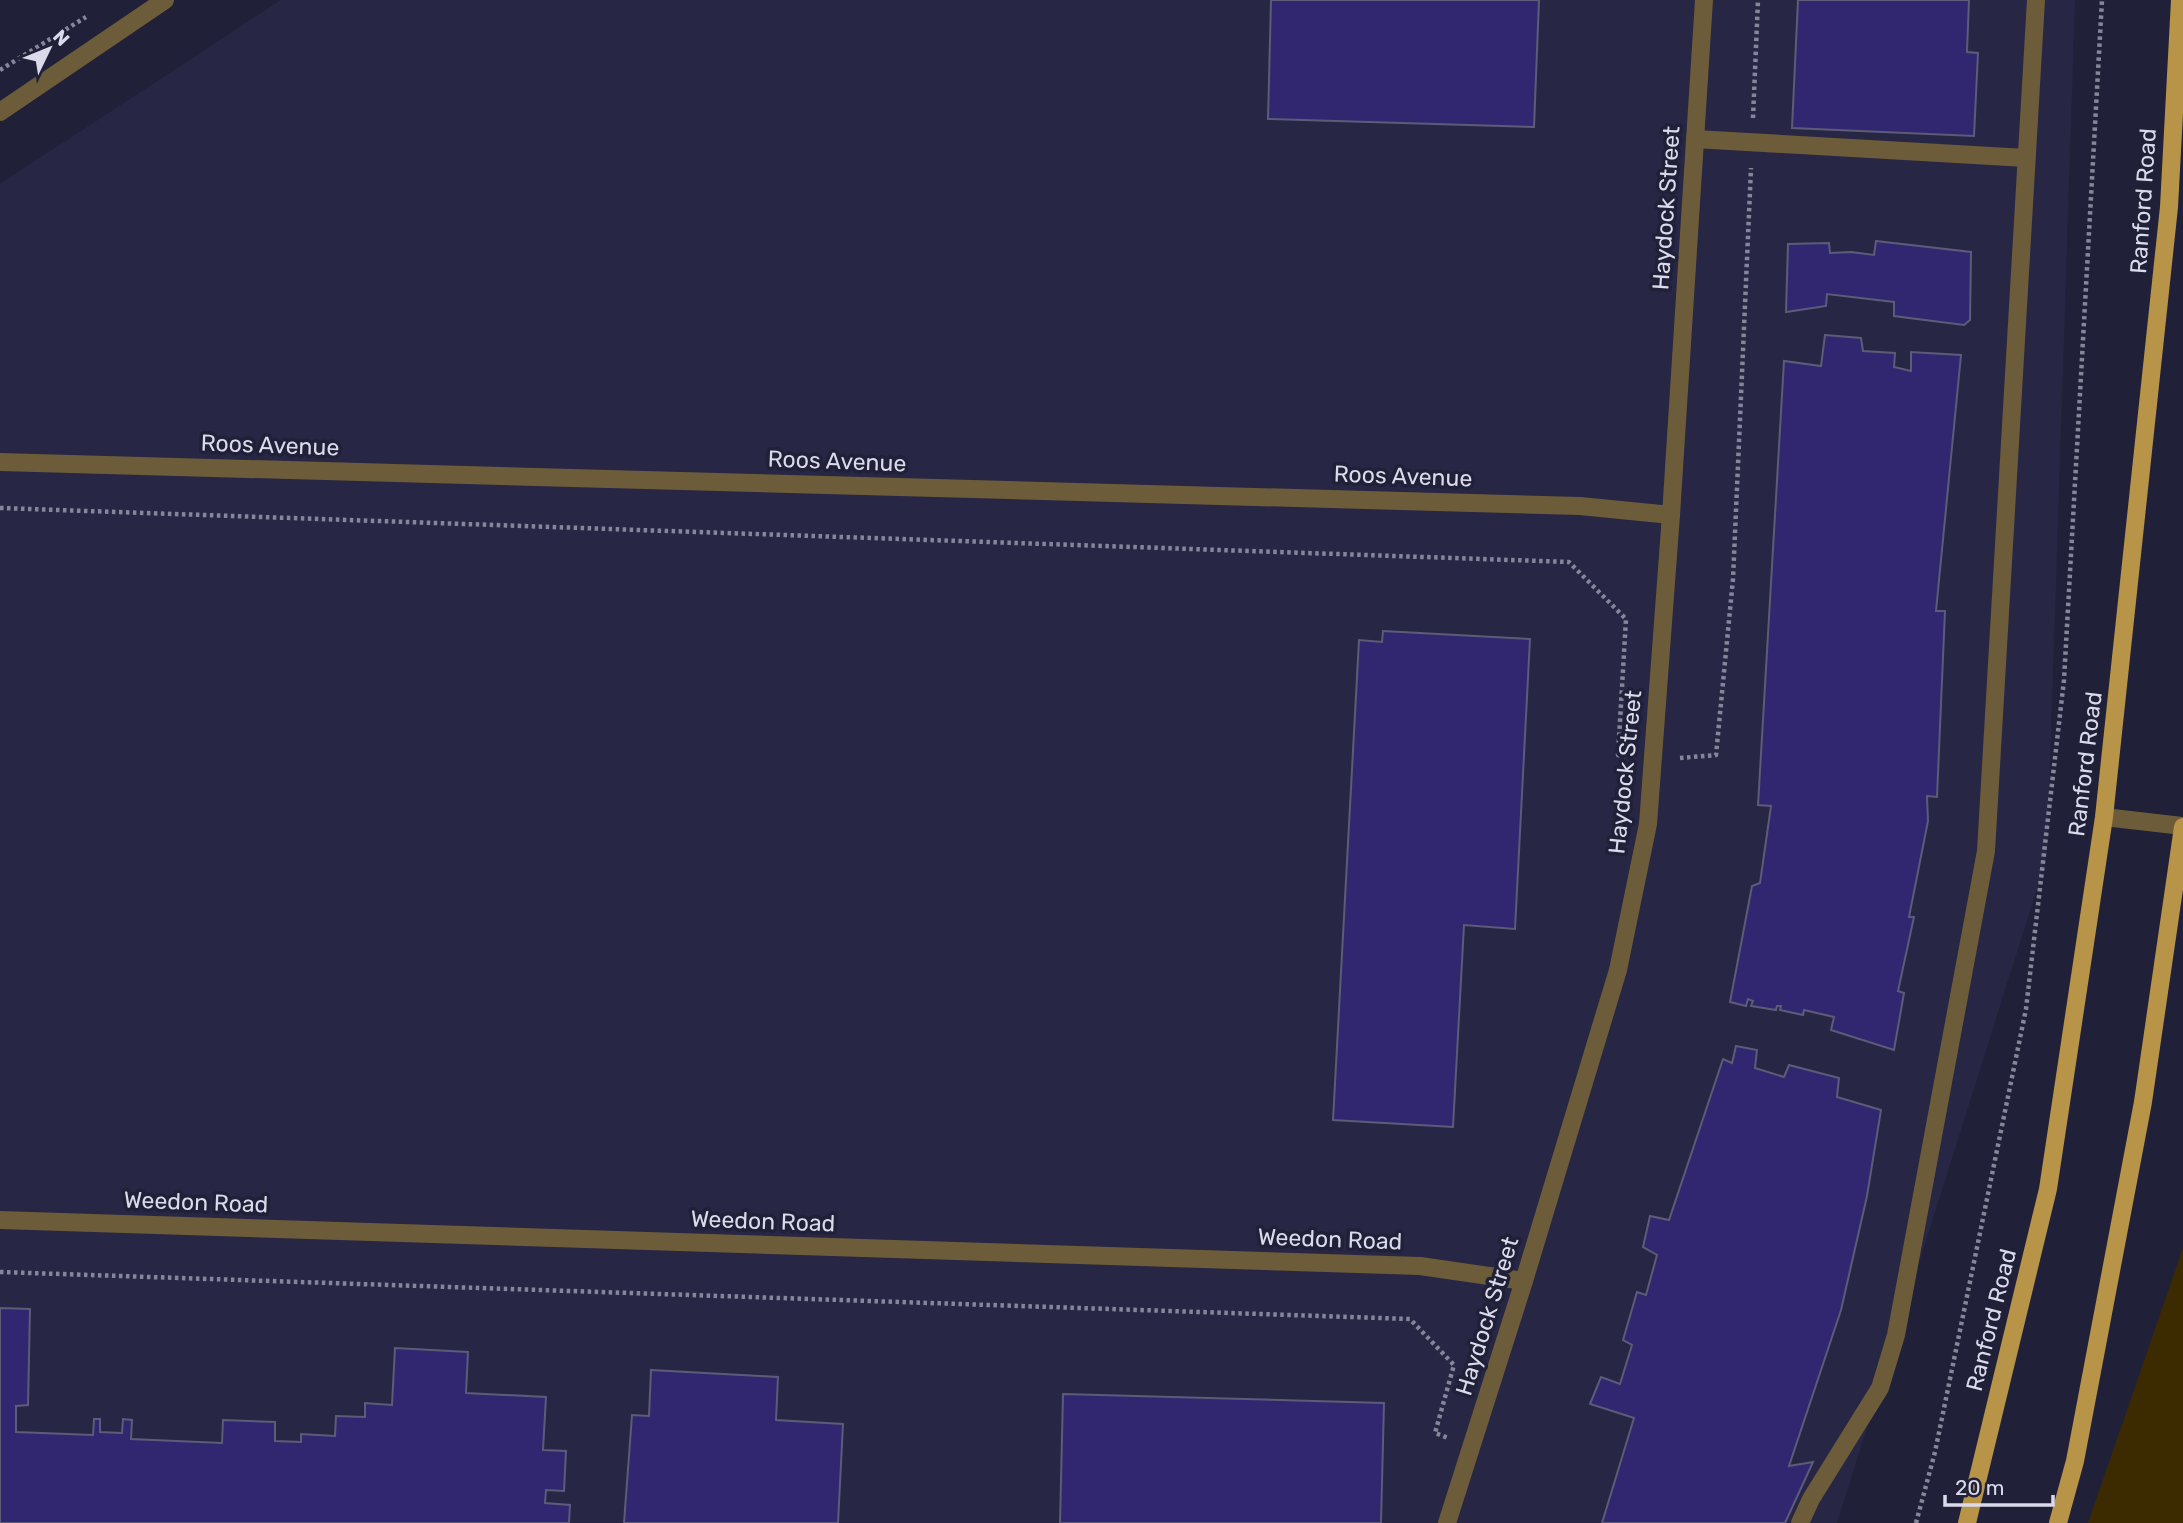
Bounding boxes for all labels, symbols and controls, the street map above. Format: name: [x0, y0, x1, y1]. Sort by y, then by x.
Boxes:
north arrow: [14, 14, 84, 84]
text: N: [48, 25, 74, 51]
street label: Haydock Street: [1646, 125, 1686, 291]
street label: Ranford Road: [2124, 127, 2162, 275]
street label: Roos Avenue: [200, 429, 340, 461]
street label: Roos Avenue: [767, 445, 907, 477]
street label: Roos Avenue: [1333, 460, 1473, 492]
street label: Haydock Street: [1602, 689, 1648, 855]
street label: Ranford Road: [2062, 690, 2108, 838]
street label: Weedon Road: [123, 1185, 269, 1219]
street label: Weedon Road: [690, 1204, 836, 1238]
street label: Weedon Road: [1257, 1222, 1403, 1256]
street label: Haydock Street: [1450, 1233, 1524, 1399]
street label: Ranford Road: [1960, 1246, 2022, 1394]
scale bar: [1945, 1464, 2054, 1508]
text: 20 m: [1955, 1475, 2004, 1500]

